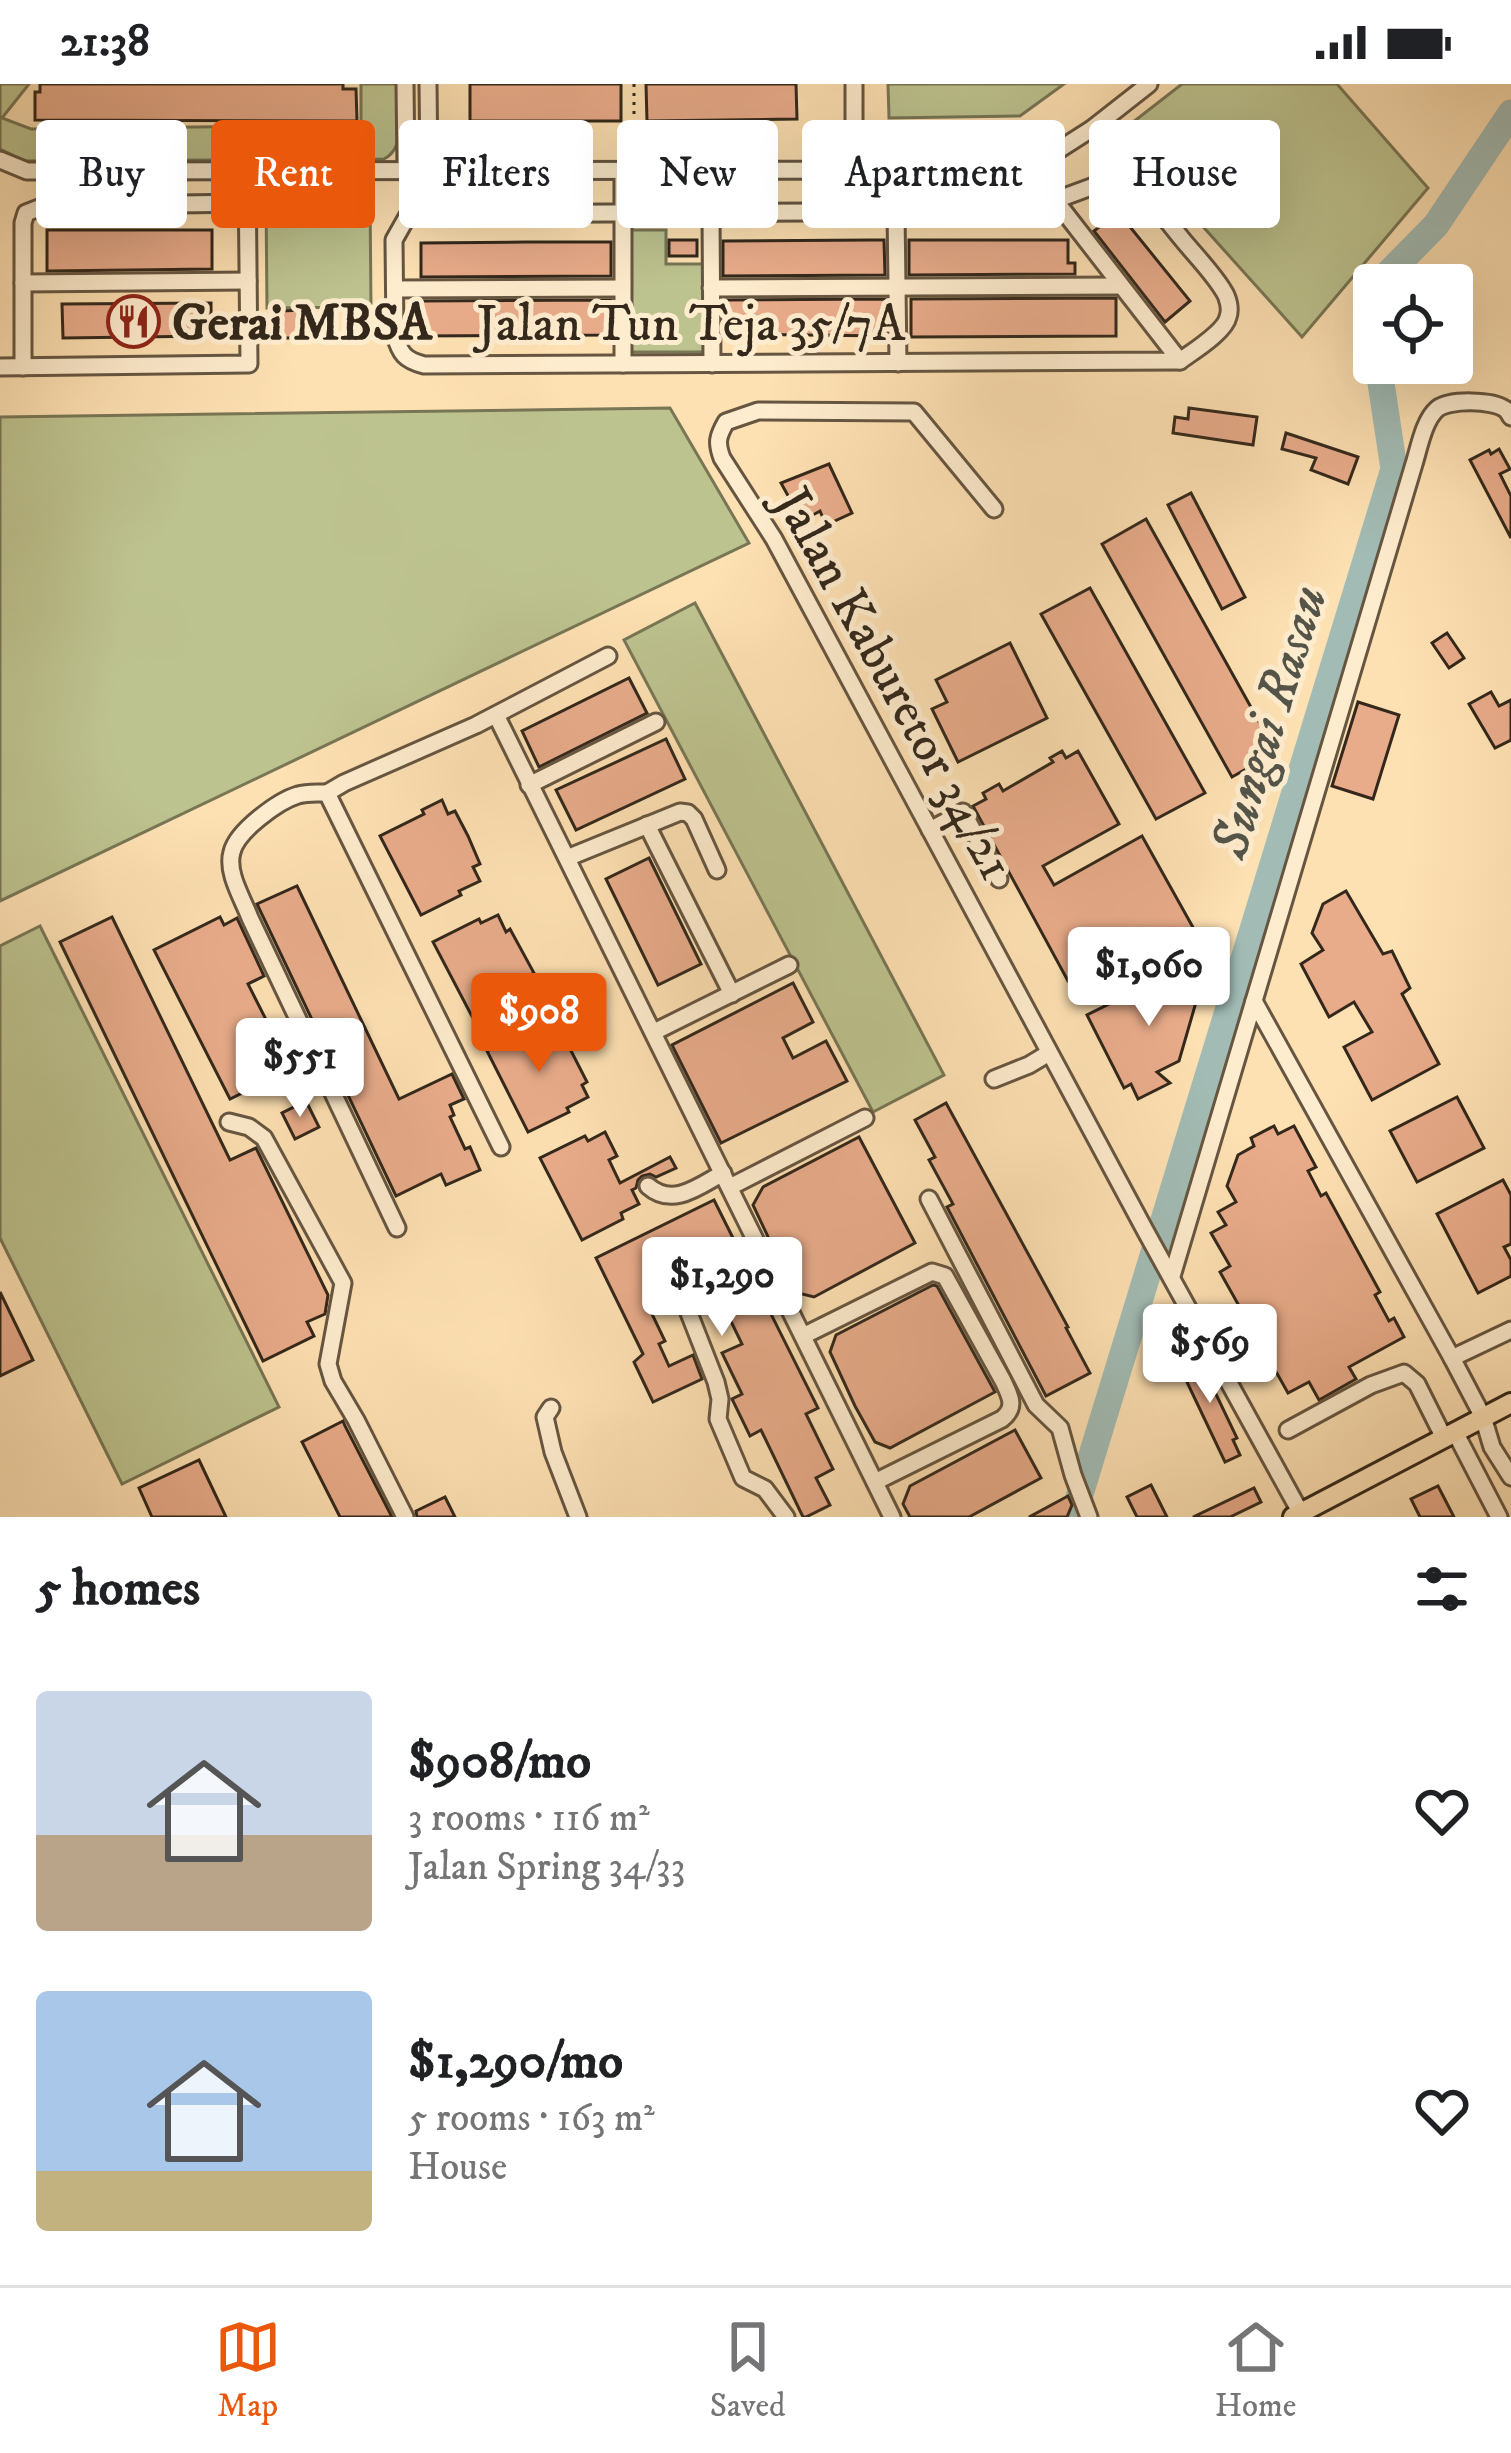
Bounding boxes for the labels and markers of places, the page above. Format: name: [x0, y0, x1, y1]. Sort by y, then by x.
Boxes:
place label: Gerai MBSA: [172, 292, 433, 356]
restaurant icon: Gerai MBSA: [105, 293, 161, 349]
pin: $1,060: [1051, 927, 1247, 1029]
pin: $908: [468, 973, 610, 1075]
pin: $551: [229, 1018, 371, 1120]
pin: $1,290: [624, 1237, 820, 1339]
pin: $569: [1139, 1304, 1281, 1406]

